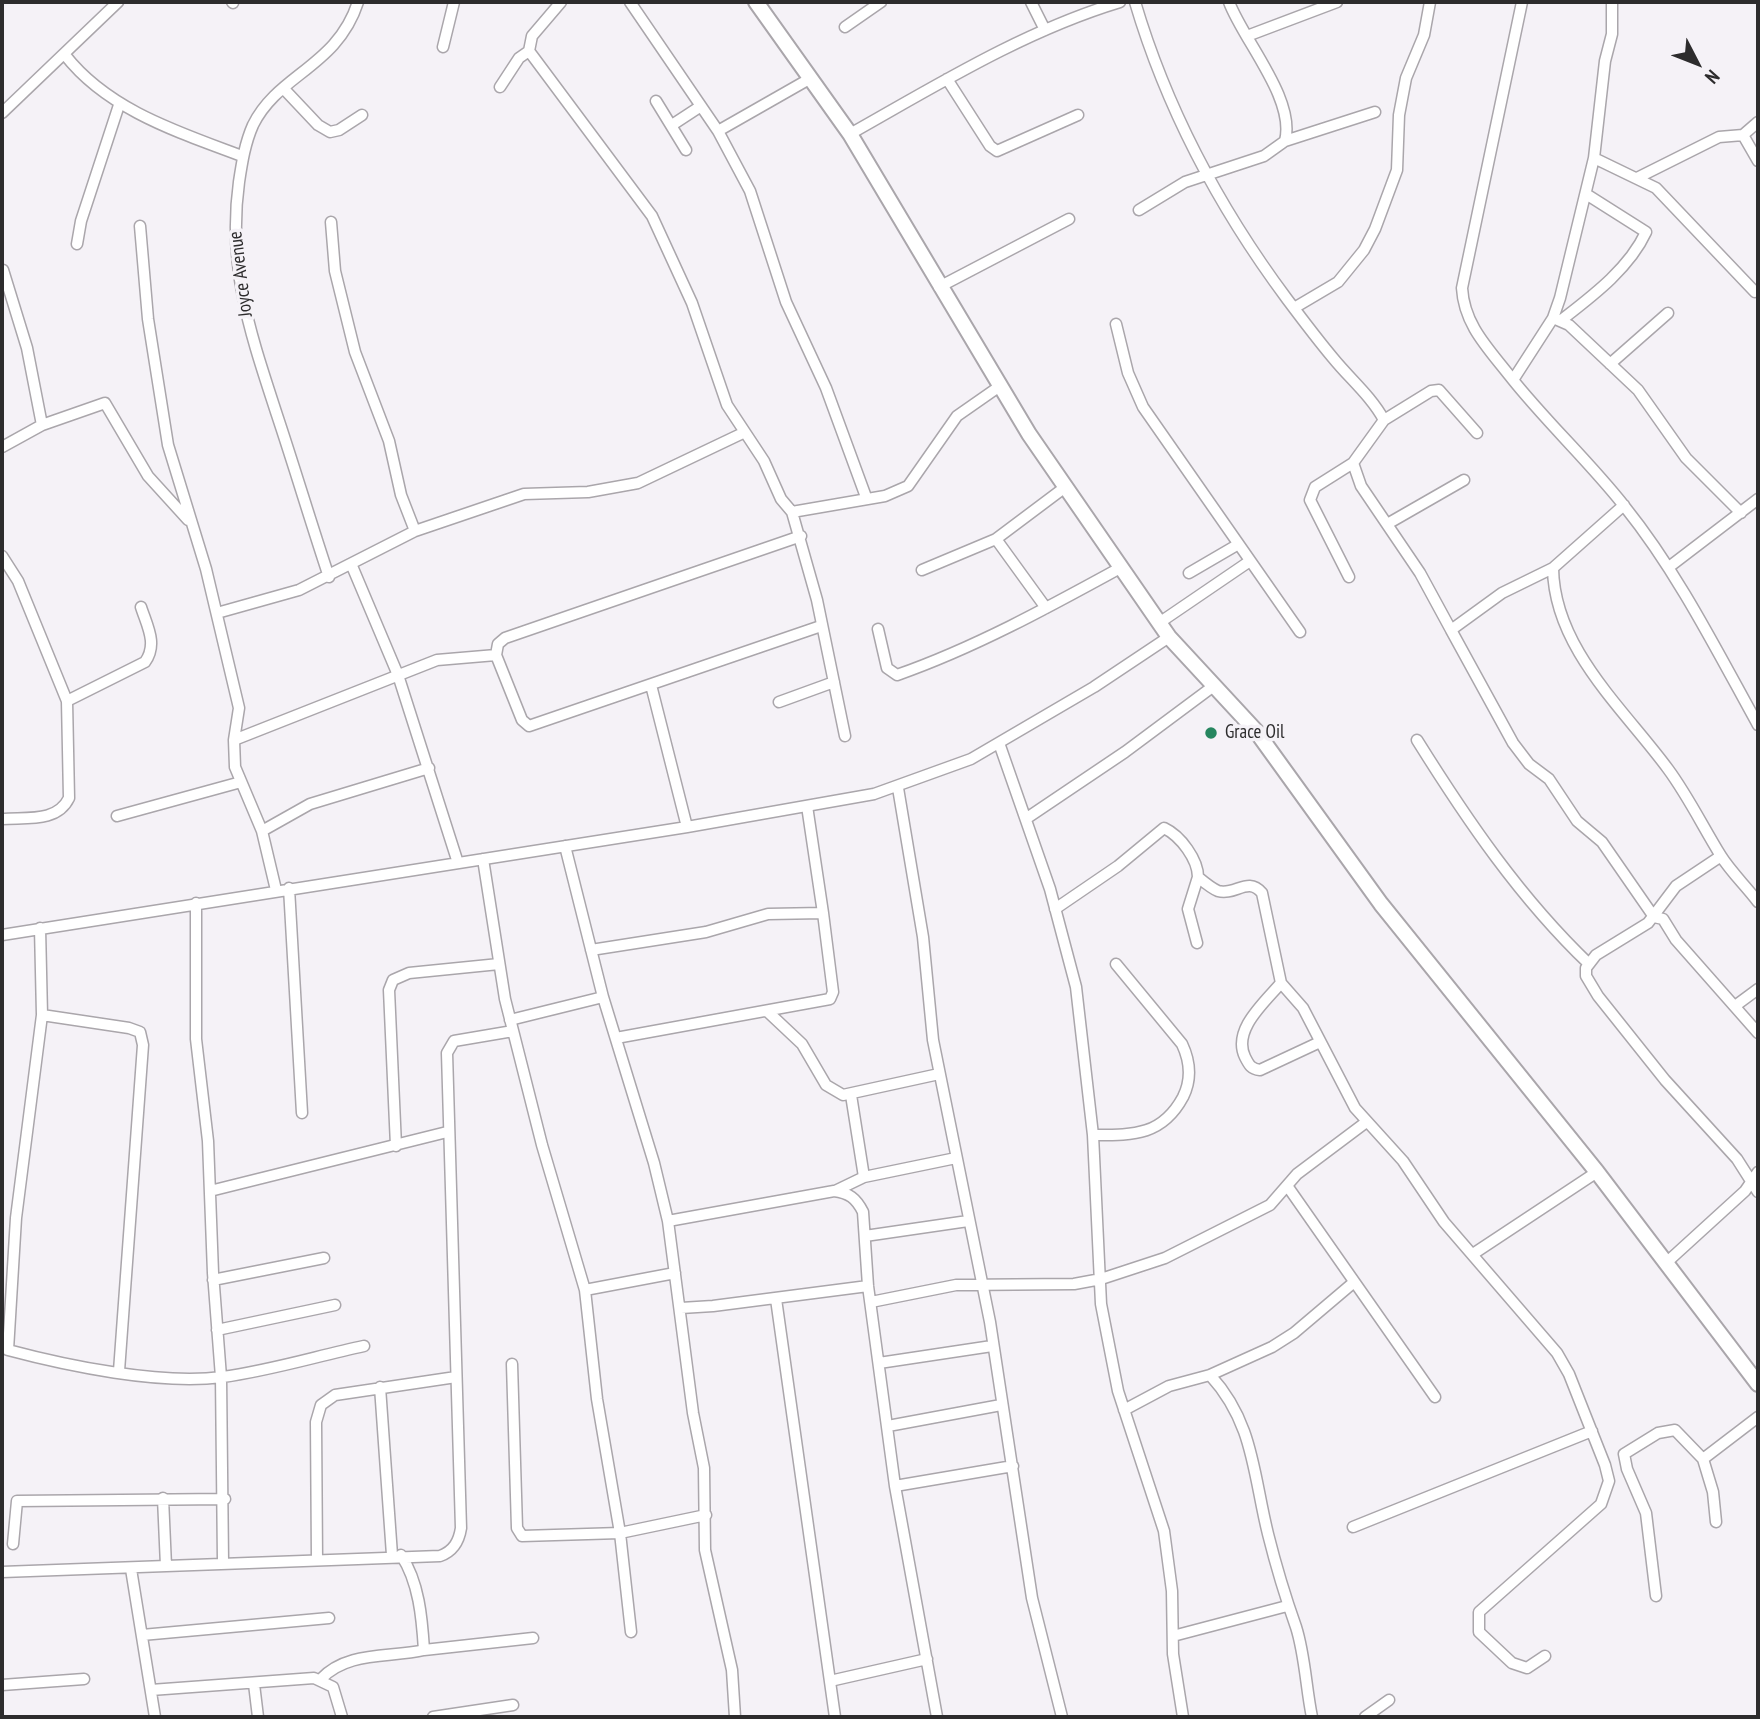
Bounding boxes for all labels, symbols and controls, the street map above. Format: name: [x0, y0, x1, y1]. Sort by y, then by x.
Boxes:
north arrow: [1662, 28, 1732, 98]
text: N: [1700, 65, 1725, 89]
street label: Joyce Avenue: [224, 230, 258, 318]
place label: Grace Oil: [1225, 722, 1284, 744]
marker: Grace Oil: [1203, 725, 1219, 741]

